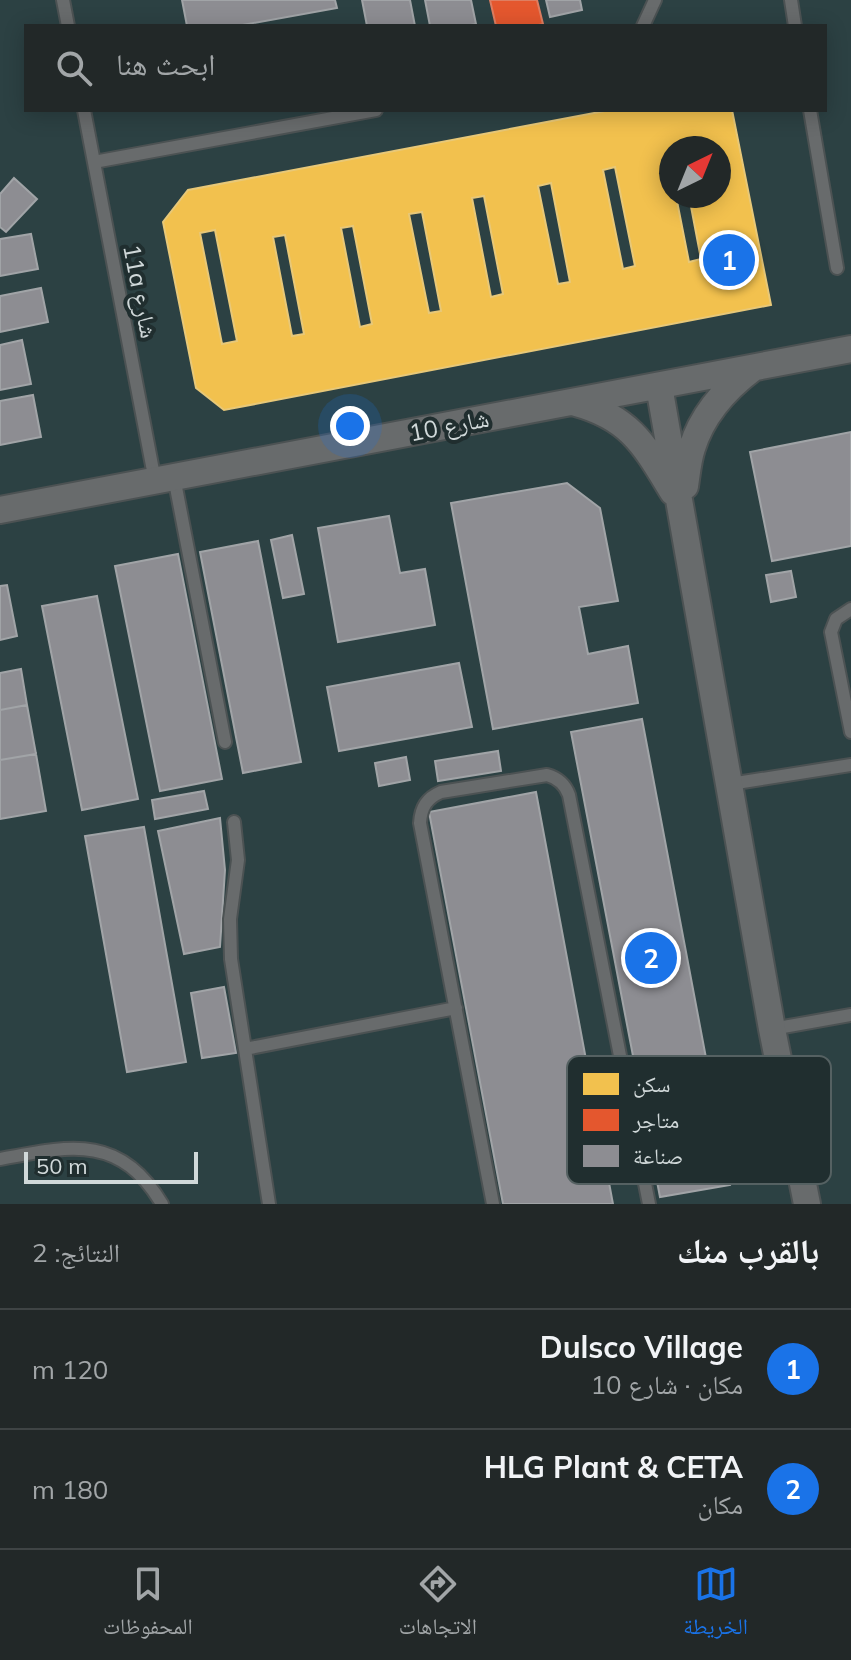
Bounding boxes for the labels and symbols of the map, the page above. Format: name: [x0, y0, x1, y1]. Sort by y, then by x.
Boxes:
north arrow: [659, 136, 731, 208]
pin: 1: [703, 230, 755, 290]
street label: 11a شارع: [116, 241, 165, 341]
street label: شارع 10: [407, 403, 492, 448]
your location: [330, 406, 370, 446]
pin: 2: [625, 928, 677, 988]
legend: [567, 1056, 831, 1184]
text: سكن: [633, 1070, 670, 1098]
text: متاجر: [632, 1106, 679, 1134]
text: صناعة: [633, 1142, 683, 1170]
scale bar: [24, 1148, 198, 1184]

